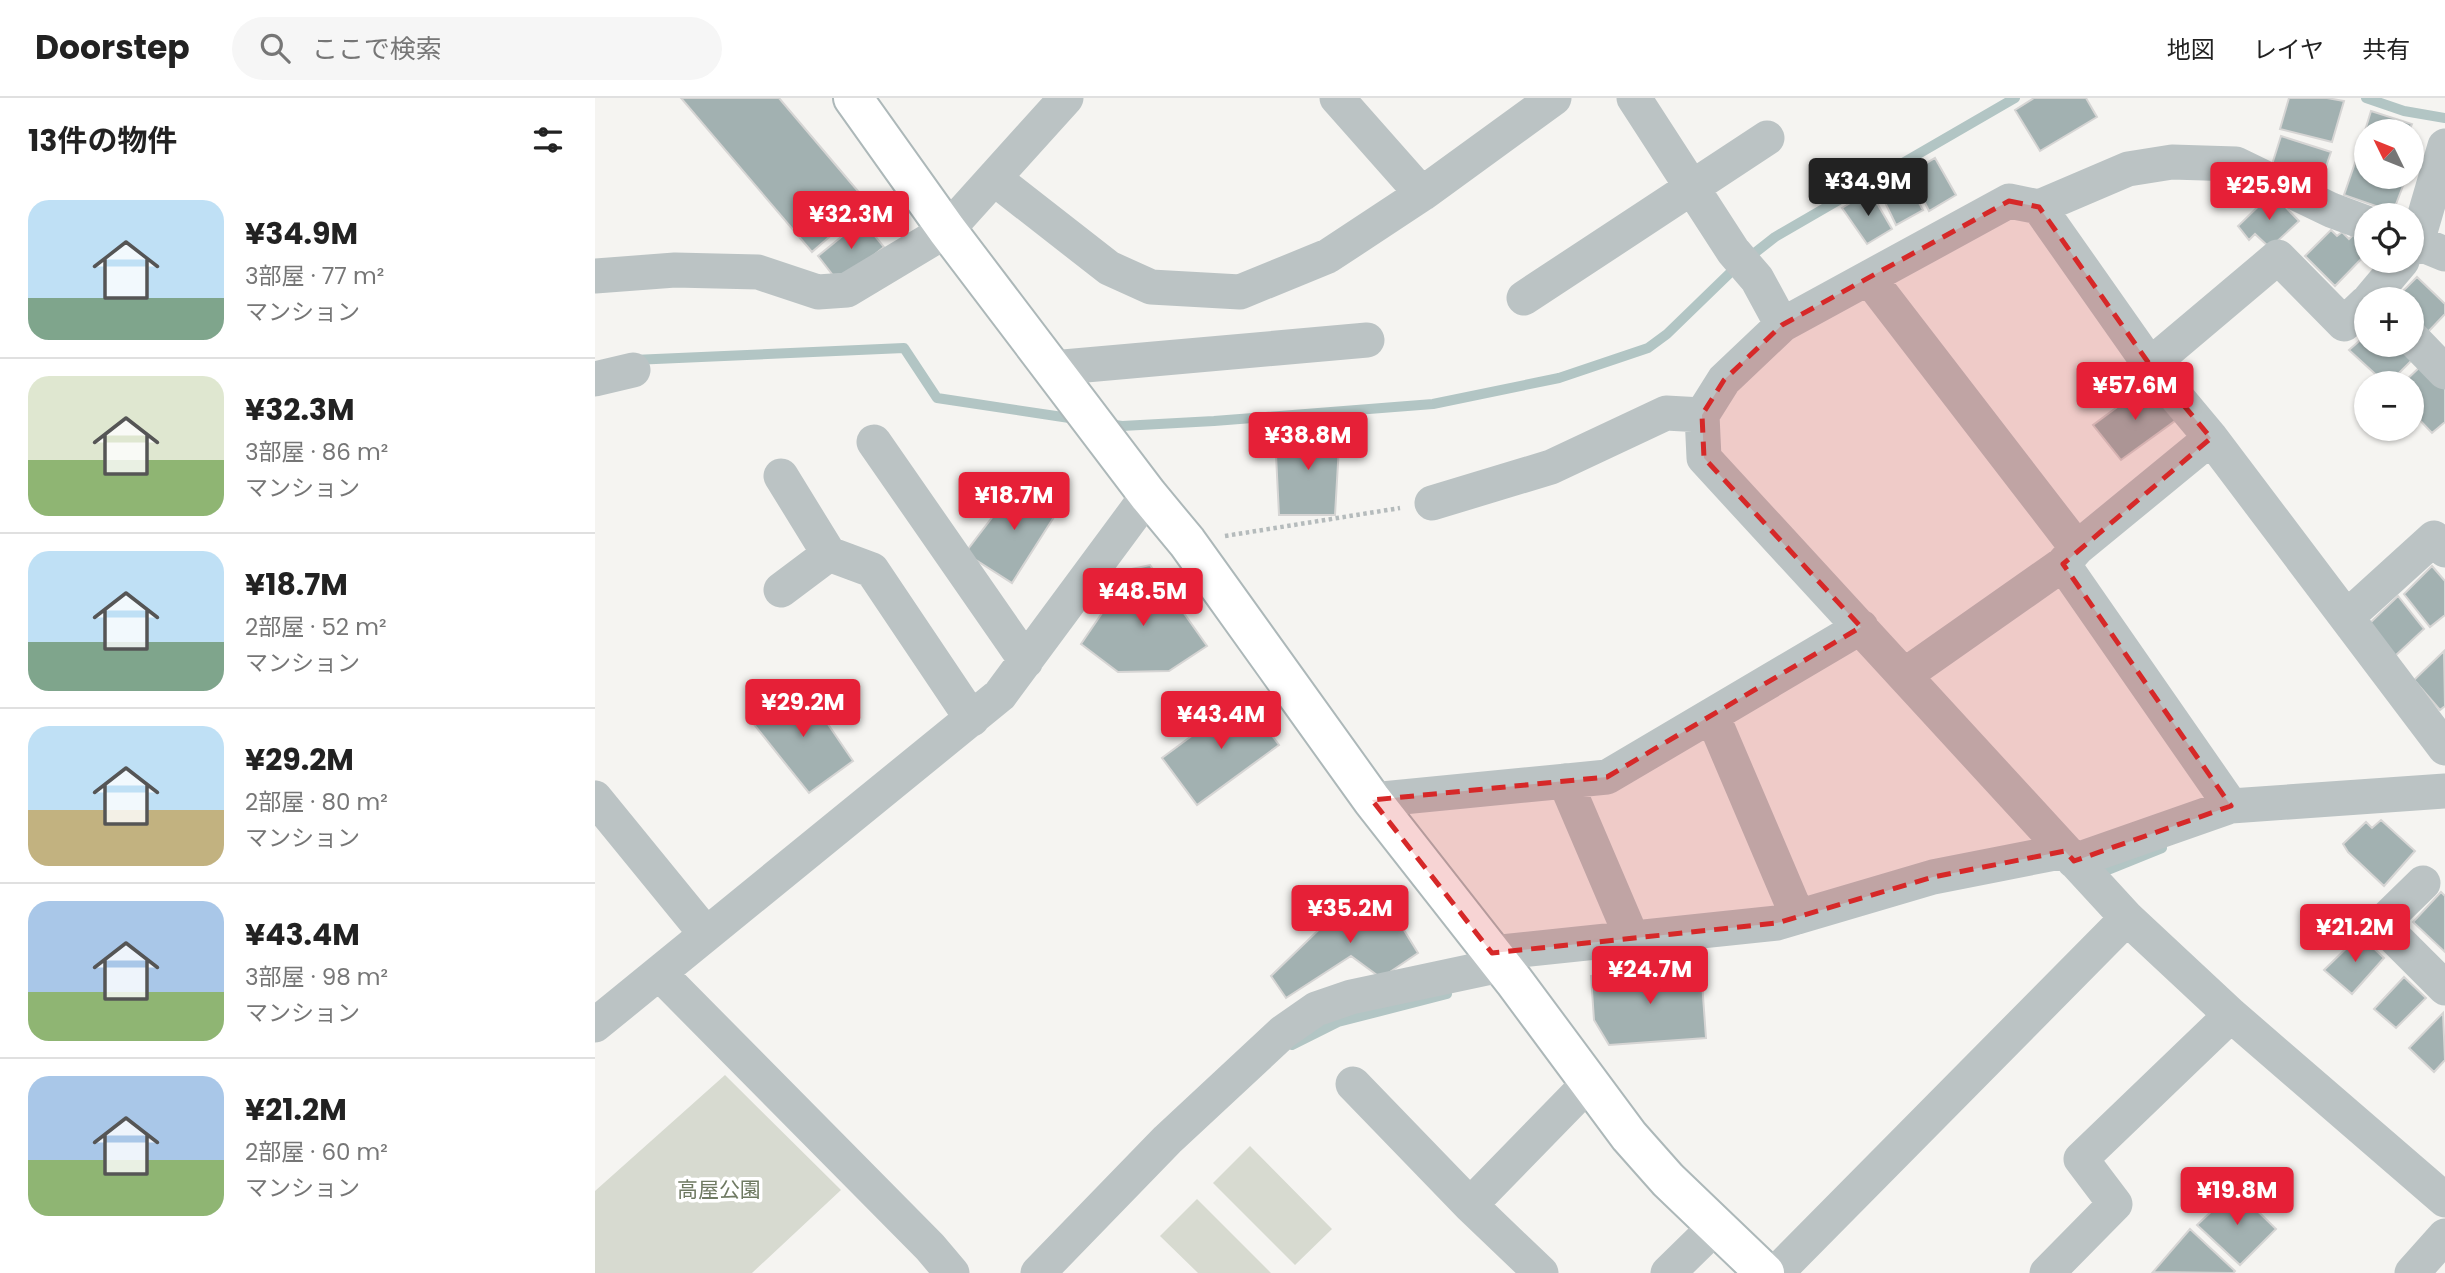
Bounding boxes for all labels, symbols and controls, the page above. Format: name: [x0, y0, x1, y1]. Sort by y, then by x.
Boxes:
search box: [232, 17, 722, 80]
text: Doorstep: [35, 24, 190, 71]
icon: search: [256, 29, 294, 67]
text: ここで検索: [312, 31, 442, 67]
text: 地図: [2167, 33, 2215, 66]
text: レイヤ: [2253, 33, 2324, 66]
text: 共有: [2362, 33, 2410, 66]
text: 13件の物件: [28, 119, 177, 162]
north arrow: [2354, 119, 2424, 189]
map controls: [2354, 119, 2424, 441]
icon: filters: [529, 121, 567, 159]
pin: ¥34.9M: [1811, 158, 1925, 218]
pin: ¥25.9M: [2212, 162, 2326, 222]
text: ¥34.9M: [1825, 165, 1911, 197]
text: ¥25.9M: [2226, 169, 2312, 201]
pin: ¥32.3M: [794, 192, 908, 251]
text: ¥32.3M: [809, 198, 893, 230]
button: locate: [2354, 203, 2424, 273]
text: ¥34.9M: [245, 212, 358, 255]
icon: home: [84, 228, 168, 312]
text: 3部屋 · 77 m²: [245, 260, 384, 292]
button: +: [2354, 287, 2424, 357]
text: マンション: [245, 296, 360, 328]
pin: ¥57.6M: [2078, 362, 2192, 422]
text: ¥57.6M: [2093, 369, 2177, 401]
button: −: [2354, 371, 2424, 441]
text: ¥32.3M: [245, 388, 355, 431]
icon: home: [84, 404, 168, 488]
pin: ¥38.8M: [1251, 412, 1365, 472]
text: ¥38.8M: [1265, 419, 1351, 451]
text: 3部屋 · 86 m²: [245, 436, 388, 468]
text: マンション: [245, 472, 360, 504]
pin: ¥18.7M: [957, 472, 1071, 532]
text: ¥18.7M: [975, 479, 1053, 511]
text: ¥18.7M: [245, 563, 348, 606]
pin: ¥48.5M: [1086, 568, 1200, 628]
text: ¥48.5M: [1099, 575, 1187, 607]
icon: home: [84, 579, 168, 663]
text: 2部屋 · 52 m²: [245, 611, 386, 643]
text: マンション: [245, 647, 360, 679]
pin: ¥29.2M: [746, 680, 860, 739]
text: ¥29.2M: [761, 686, 845, 718]
pin: ¥43.4M: [1164, 692, 1278, 751]
text: ¥43.4M: [1177, 698, 1265, 730]
text: ¥29.2M: [245, 738, 354, 781]
icon: home: [84, 754, 168, 838]
text: 2部屋 · 80 m²: [245, 786, 388, 818]
text: マンション: [245, 822, 360, 854]
pin: ¥35.2M: [1293, 886, 1407, 945]
text: ¥35.2M: [1307, 892, 1393, 924]
pin: ¥21.2M: [2298, 904, 2412, 964]
text: ¥21.2M: [2316, 911, 2394, 943]
text: ¥43.4M: [245, 913, 360, 956]
icon: home: [84, 929, 168, 1013]
pin: ¥24.7M: [1593, 946, 1707, 1006]
text: ¥24.7M: [1608, 953, 1692, 985]
text: 3部屋 · 98 m²: [245, 961, 388, 993]
text: マンション: [245, 997, 360, 1029]
text: ¥21.2M: [245, 1088, 347, 1131]
icon: home: [84, 1104, 168, 1188]
text: 2部屋 · 60 m²: [245, 1136, 388, 1168]
pin: ¥19.8M: [2180, 1168, 2294, 1227]
text: マンション: [245, 1172, 360, 1204]
text: ¥19.8M: [2197, 1174, 2277, 1206]
park label: 高屋公園: [677, 1175, 761, 1204]

